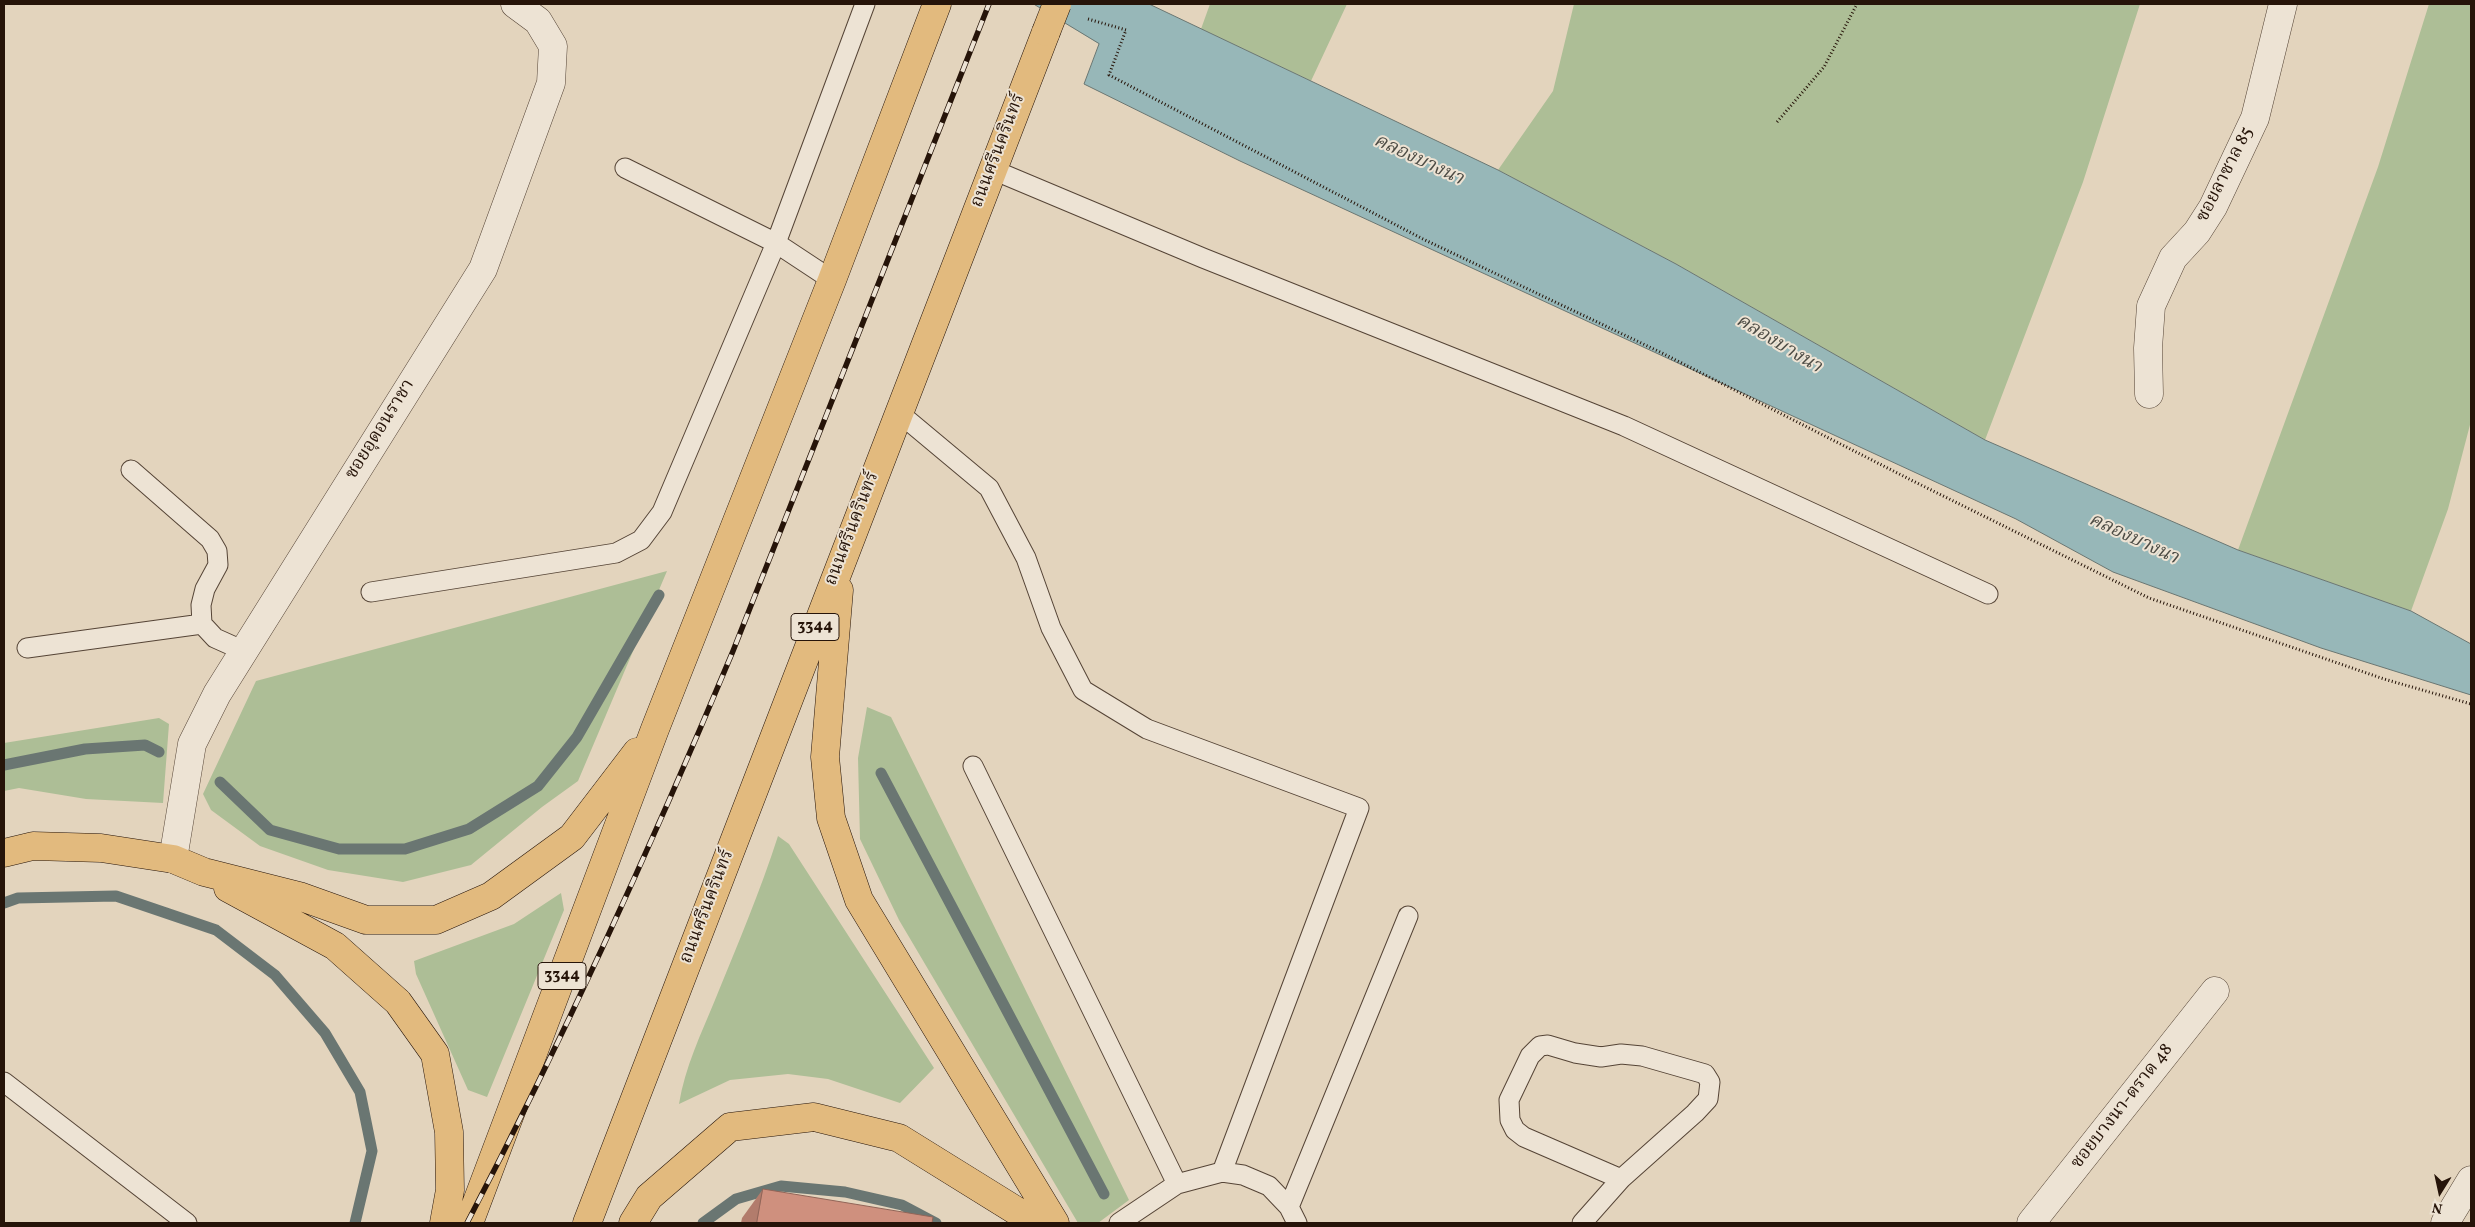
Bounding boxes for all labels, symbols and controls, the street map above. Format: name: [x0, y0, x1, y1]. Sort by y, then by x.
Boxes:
street label: ถนนศรีนครินทร์: [967, 91, 1031, 211]
street label: ซอยลาซาล 85: [2193, 124, 2259, 226]
water label: คลองบางนา: [1370, 130, 1466, 192]
water label: คลองบางนา: [1731, 311, 1825, 379]
street label: ซอยอุดอนราชา: [342, 376, 420, 484]
street label: ถนนศรีนครินทร์: [821, 469, 885, 589]
water label: คลองบางนา: [2085, 509, 2181, 571]
road number: 3344: [791, 614, 839, 640]
street label: ถนนศรีนครินทร์: [676, 847, 740, 967]
road number: 3344: [538, 962, 586, 989]
street label: ซอยบางนา-ตราด 48: [2067, 1040, 2179, 1174]
north arrow: [2415, 1167, 2465, 1217]
text: N: [2431, 1197, 2444, 1218]

